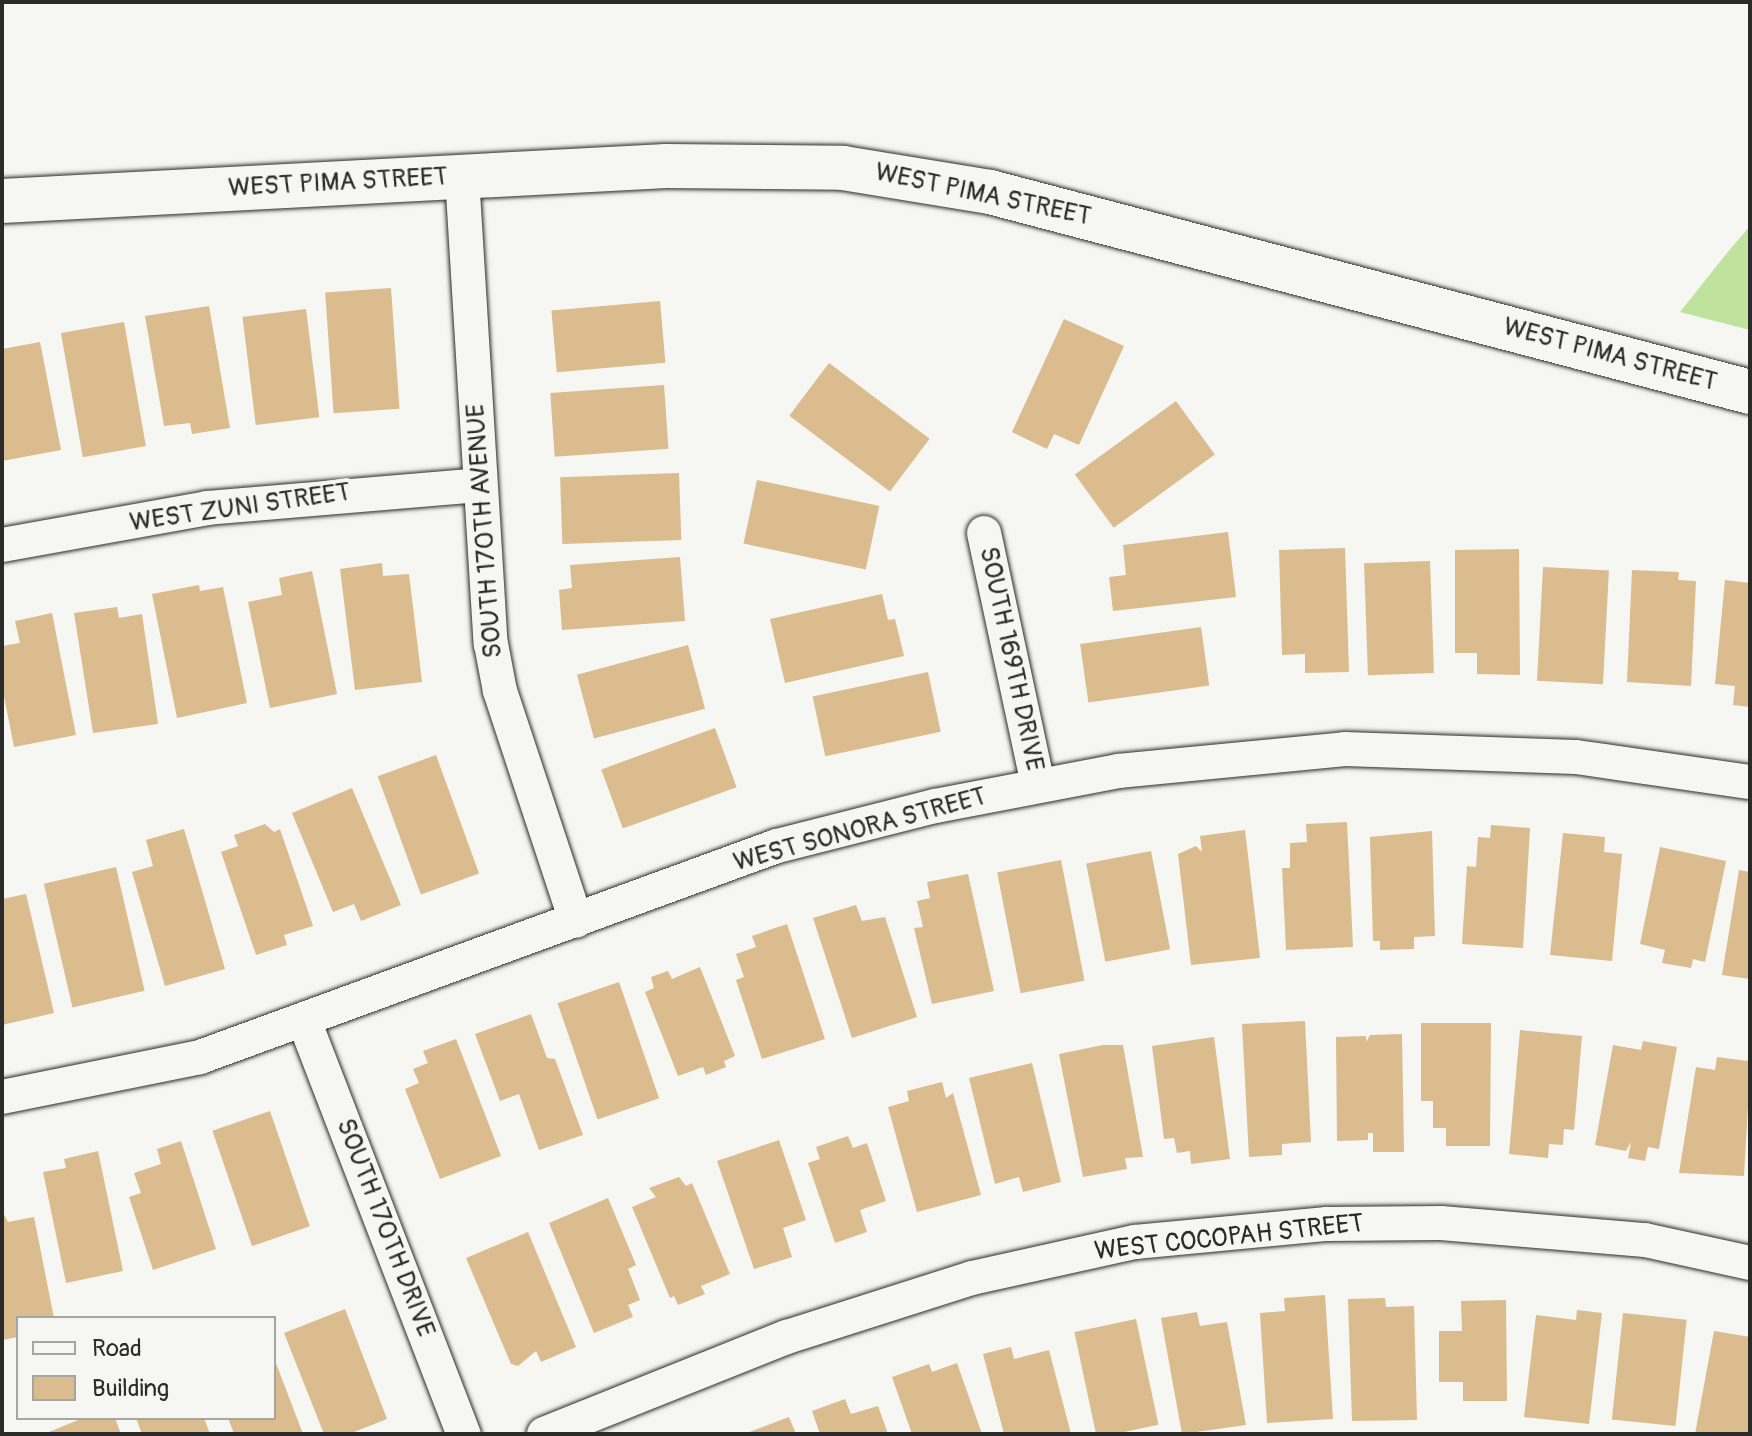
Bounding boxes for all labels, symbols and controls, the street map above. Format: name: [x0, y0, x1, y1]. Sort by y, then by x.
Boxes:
street label: WEST PIMA STREET: [872, 157, 1094, 233]
street label: WEST PIMA STREET: [227, 162, 449, 204]
street label: WEST PIMA STREET: [1500, 311, 1720, 399]
street label: SOUTH 170TH AVENUE: [461, 403, 509, 659]
street label: WEST ZUNI STREET: [128, 477, 352, 539]
street label: SOUTH 169TH DRIVE: [972, 544, 1050, 774]
street label: WEST SONORA STREET: [730, 781, 990, 879]
street label: SOUTH 170TH DRIVE: [329, 1114, 441, 1342]
street label: WEST COCOPAH STREET: [1093, 1208, 1365, 1268]
legend: [16, 1316, 276, 1420]
text: Road: [92, 1334, 142, 1363]
text: Building: [92, 1374, 169, 1403]

